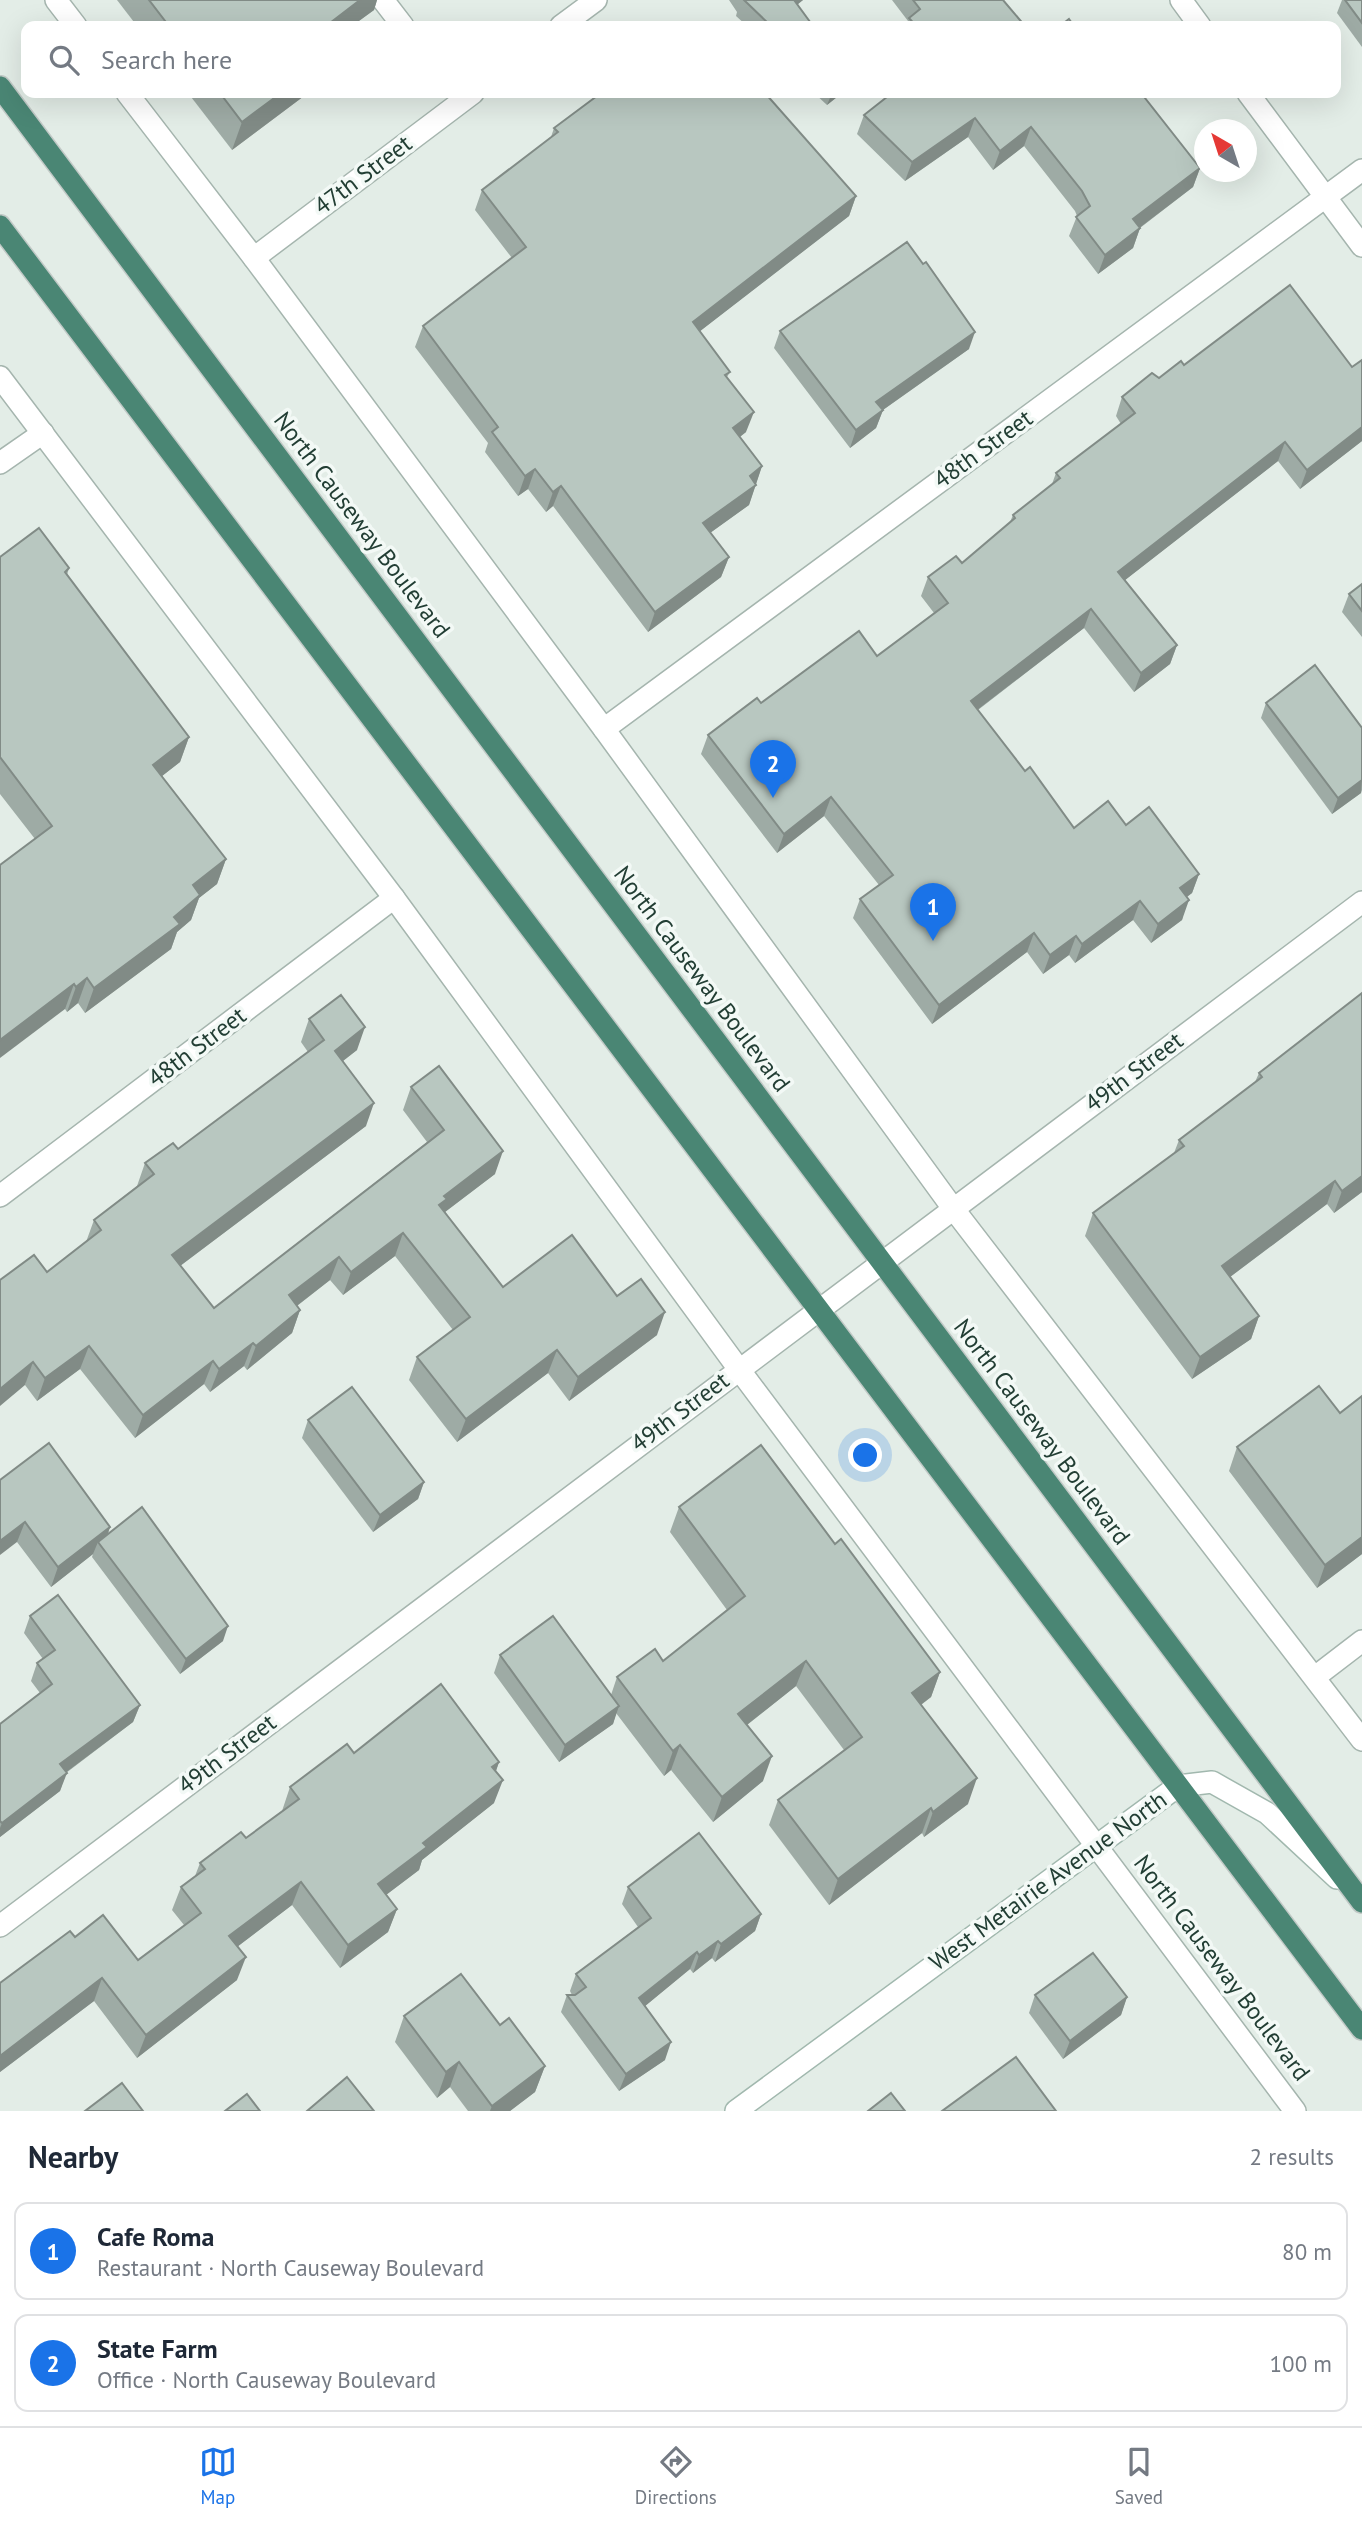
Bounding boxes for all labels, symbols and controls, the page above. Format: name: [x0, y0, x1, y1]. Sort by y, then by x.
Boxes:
search box: [21, 21, 1341, 98]
icon: search: [45, 41, 83, 79]
text: Search here: [101, 43, 232, 76]
north arrow: [1194, 119, 1257, 182]
street label: 47th Street: [308, 128, 418, 221]
street label: 48th Street: [927, 402, 1038, 495]
street label: North Causeway Boulevard: [267, 406, 458, 644]
pin: 2: [750, 740, 796, 798]
street label: North Causeway Boulevard: [607, 860, 798, 1098]
pin: 1: [910, 883, 956, 941]
street label: 48th Street: [141, 1000, 252, 1094]
street label: 49th Street: [1078, 1025, 1189, 1119]
street label: North Causeway Boulevard: [947, 1313, 1138, 1551]
street label: 49th Street: [624, 1365, 735, 1459]
your location: [848, 1438, 882, 1472]
street label: 49th Street: [171, 1707, 282, 1801]
street label: West Metairie Avenue North: [923, 1784, 1173, 1977]
street label: North Causeway Boulevard: [1127, 1849, 1318, 2087]
text: Nearby: [28, 2137, 118, 2176]
text: 2 results: [1250, 2142, 1334, 2171]
text: Cafe Roma: [97, 2220, 214, 2253]
text: 1: [46, 2237, 60, 2266]
text: 80 m: [1282, 2237, 1332, 2266]
text: Restaurant · North Causeway Boulevard: [97, 2253, 484, 2282]
text: State Farm: [97, 2332, 218, 2365]
text: 2: [46, 2349, 60, 2378]
text: 100 m: [1270, 2349, 1332, 2378]
text: Office · North Causeway Boulevard: [97, 2365, 436, 2394]
tab: Map: [199, 2443, 237, 2509]
tab: Directions: [635, 2443, 717, 2509]
tab: Saved: [1115, 2443, 1163, 2509]

